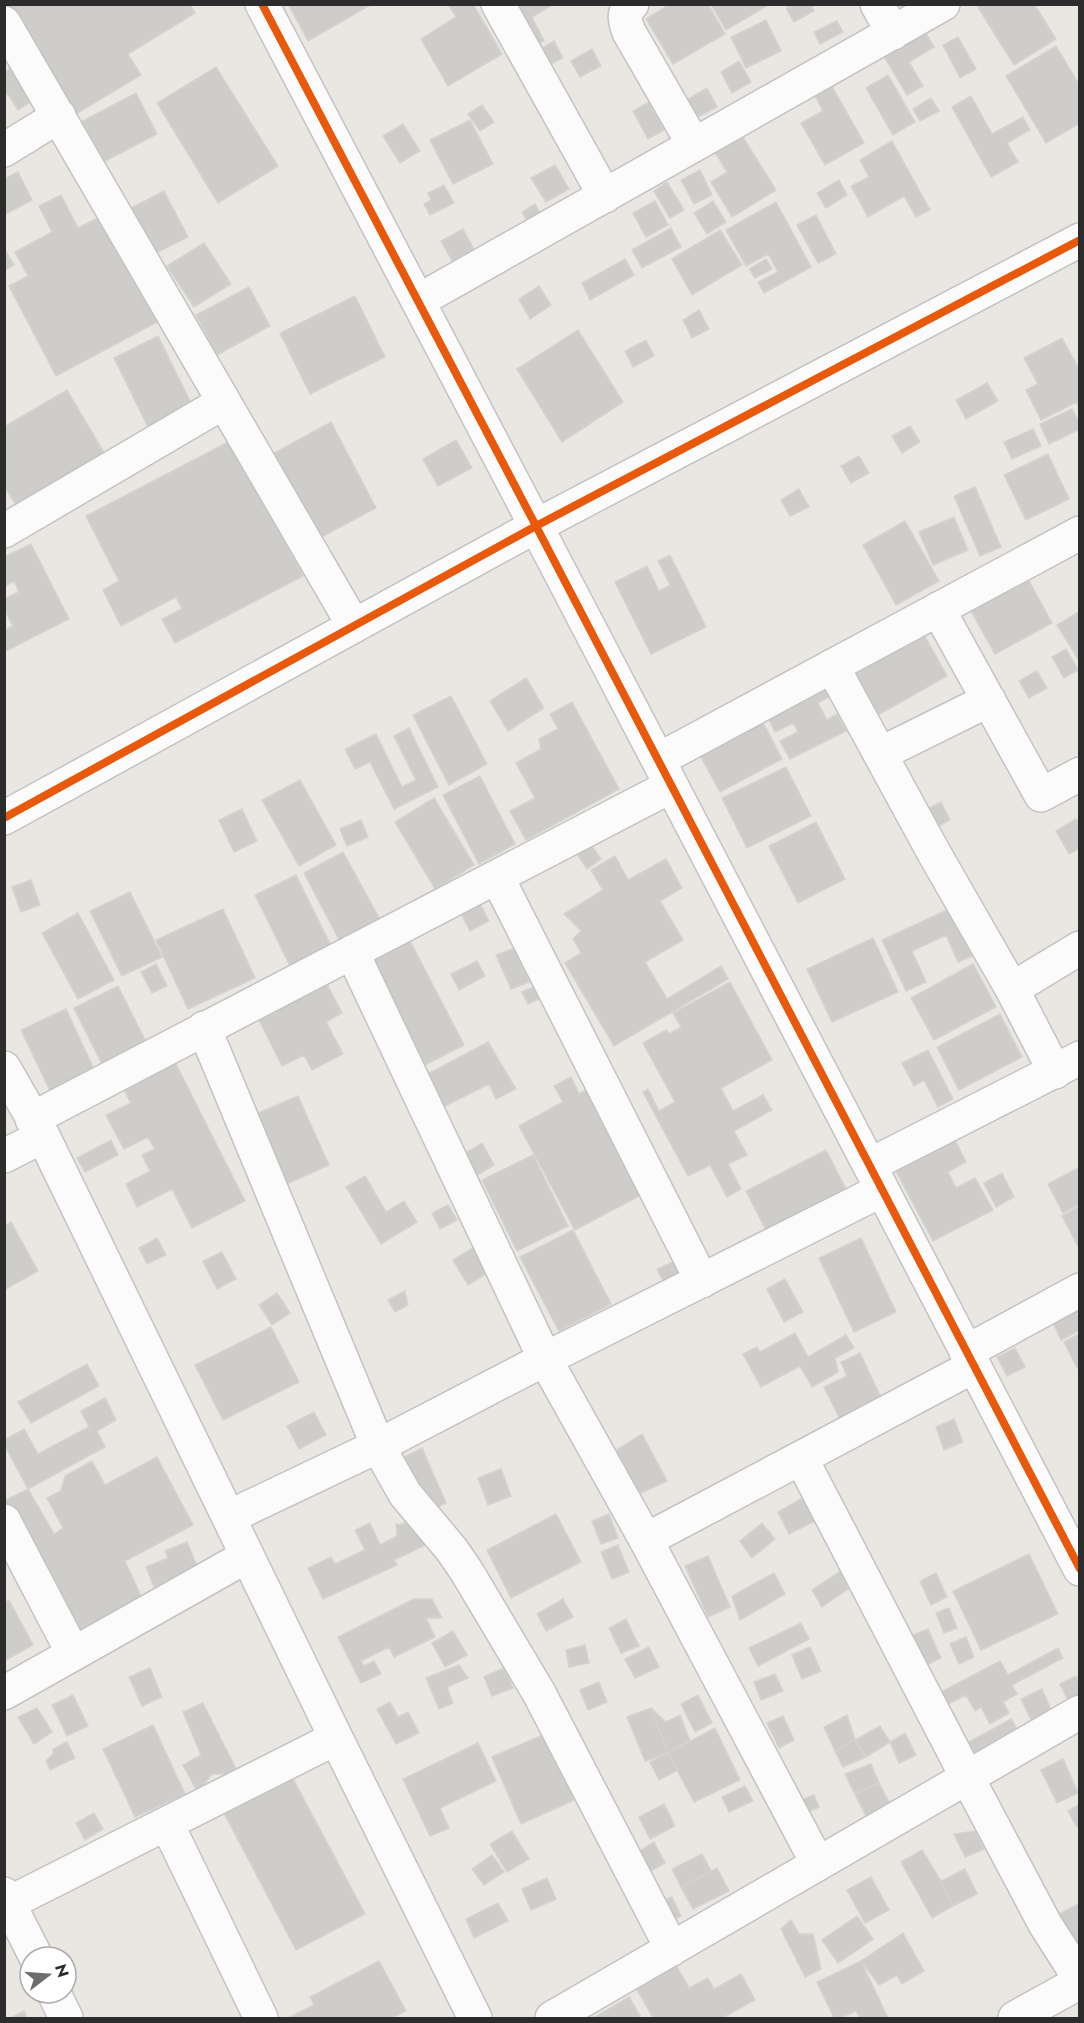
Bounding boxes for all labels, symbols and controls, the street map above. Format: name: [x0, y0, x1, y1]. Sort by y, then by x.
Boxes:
north arrow: [18, 1945, 78, 2005]
text: N: [49, 1961, 75, 1980]

